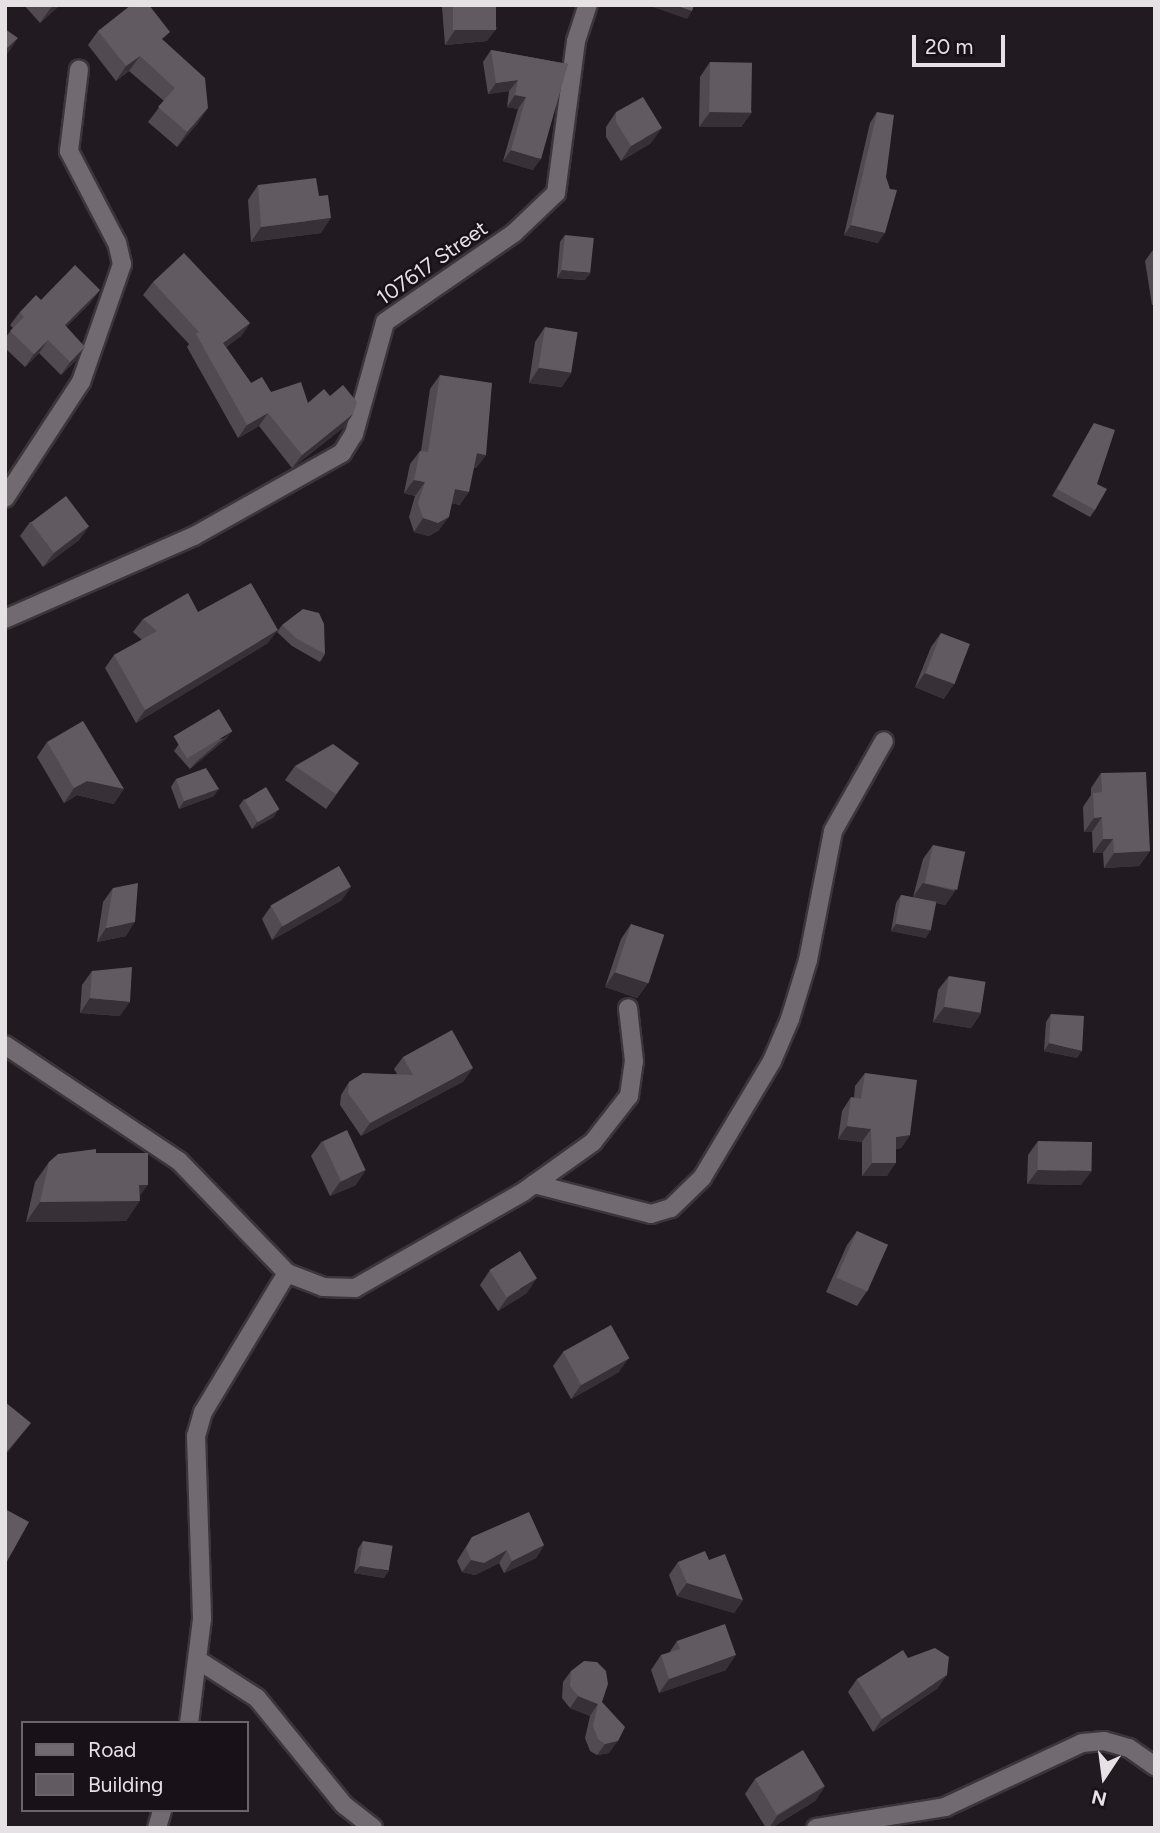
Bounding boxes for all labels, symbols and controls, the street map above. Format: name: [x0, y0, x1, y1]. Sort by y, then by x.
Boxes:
scale bar: [915, 21, 1008, 65]
text: 20 m: [925, 34, 973, 59]
street label: 107617 Street: [372, 216, 492, 310]
legend: [21, 1721, 248, 1812]
text: Road: [88, 1737, 136, 1762]
north arrow: [1069, 1742, 1139, 1812]
text: Building: [88, 1772, 163, 1797]
text: N: [1089, 1785, 1109, 1811]

